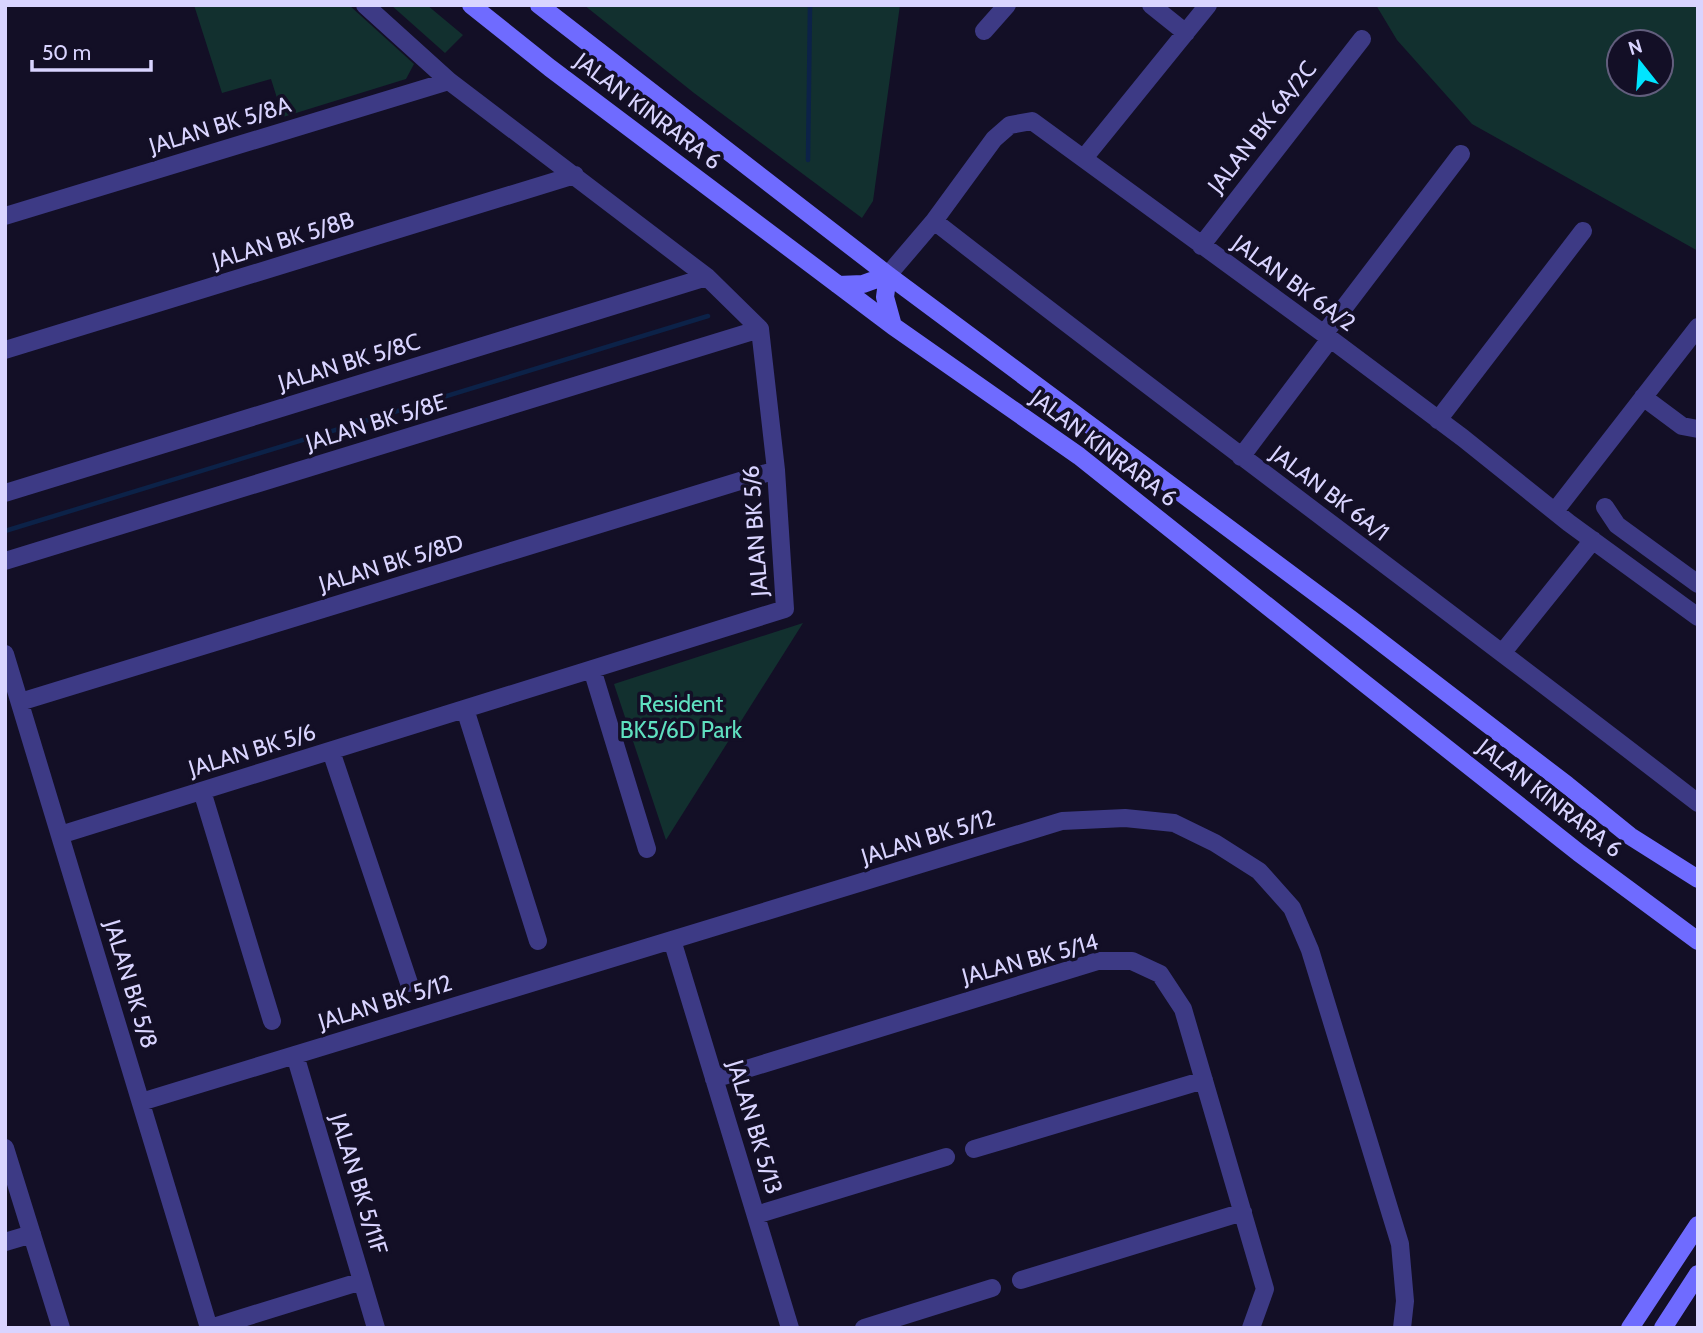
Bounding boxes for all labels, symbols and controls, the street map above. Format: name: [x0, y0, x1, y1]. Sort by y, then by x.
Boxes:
scale bar: [32, 28, 150, 72]
north arrow: [1605, 28, 1675, 98]
text: N: [1625, 34, 1645, 60]
text: 50 m: [42, 40, 91, 65]
street label: JALAN KINRARA 6: [568, 46, 727, 175]
street label: JALAN BK 6A/2C: [1201, 55, 1322, 199]
street label: JALAN BK 5/8A: [145, 90, 294, 160]
street label: JALAN BK 5/8B: [208, 205, 357, 275]
street label: JALAN BK 6A/2: [1226, 228, 1361, 337]
street label: JALAN BK 5/8C: [274, 327, 423, 397]
street label: JALAN KINRARA 6: [1024, 383, 1183, 512]
street label: JALAN BK 5/8E: [301, 387, 450, 457]
street label: JALAN BK 6A/1: [1264, 439, 1395, 547]
street label: JALAN BK 5/6: [736, 465, 774, 598]
street label: JALAN BK 5/8D: [314, 528, 467, 599]
park label: Resident BK5/6D Park: [620, 690, 743, 744]
street label: JALAN BK 5/6: [184, 717, 319, 783]
street label: JALAN KINRARA 6: [1471, 732, 1628, 863]
street label: JALAN BK 5/12: [857, 803, 998, 871]
street label: JALAN BK 5/8: [98, 915, 164, 1052]
street label: JALAN BK 5/14: [958, 927, 1101, 991]
street label: JALAN BK 5/12: [314, 968, 455, 1036]
street label: JALAN BK 5/13: [721, 1056, 789, 1197]
street label: JALAN BK 5/11F: [324, 1109, 394, 1258]

